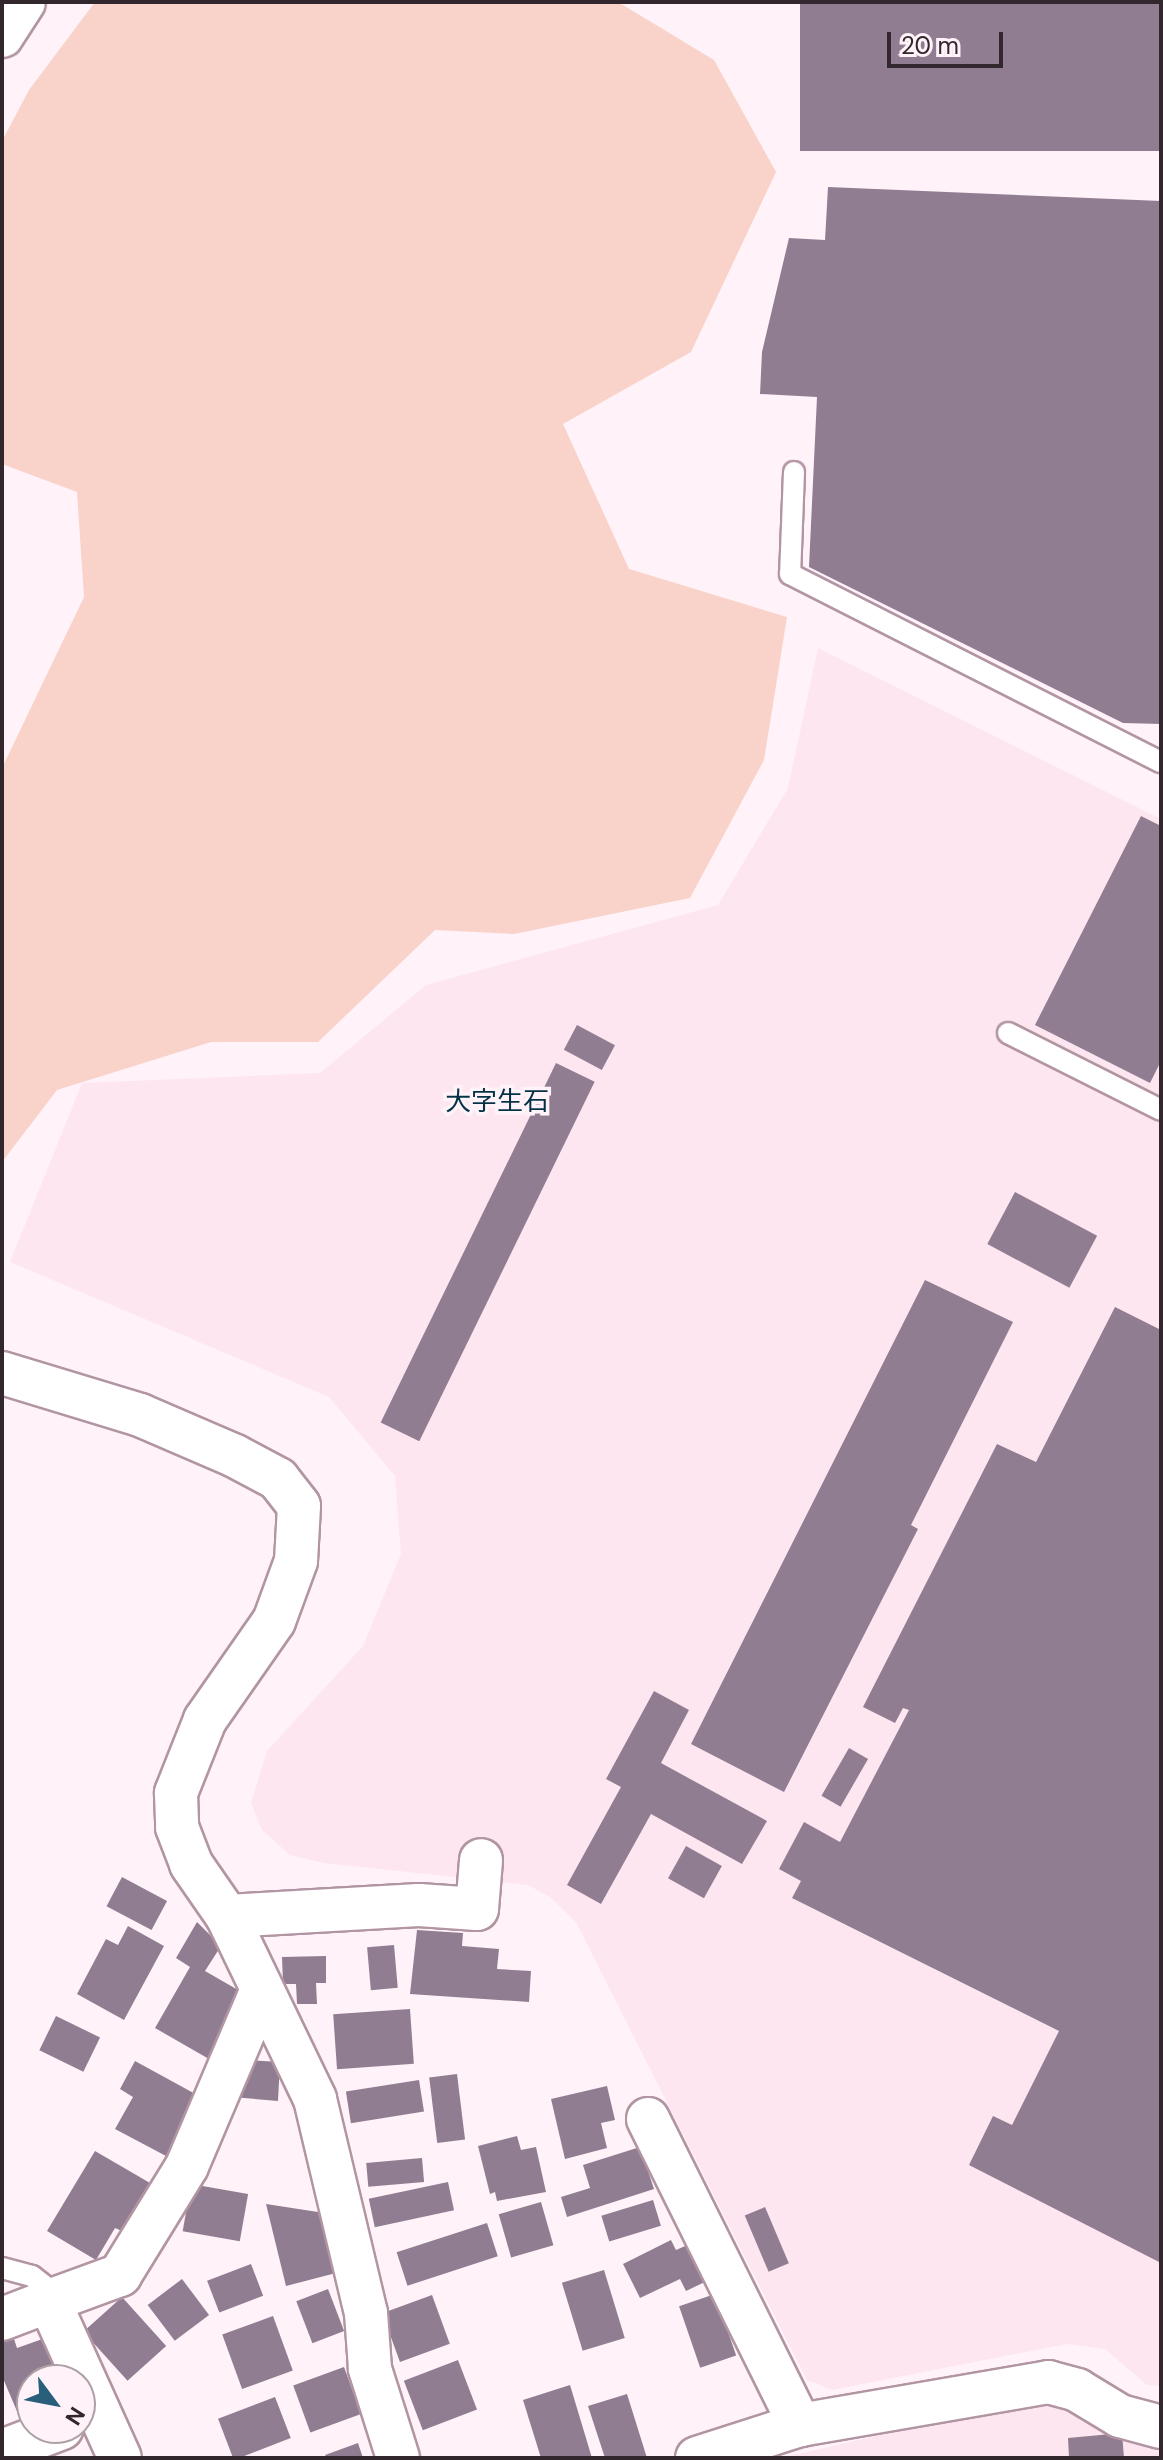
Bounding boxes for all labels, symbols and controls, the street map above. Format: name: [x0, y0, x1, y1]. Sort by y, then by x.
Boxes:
scale bar: [891, 16, 1007, 66]
text: 20 m: [901, 30, 959, 61]
district label: 大字生石: [445, 1086, 549, 1118]
north arrow: [16, 2364, 96, 2444]
text: N: [59, 2401, 92, 2430]

